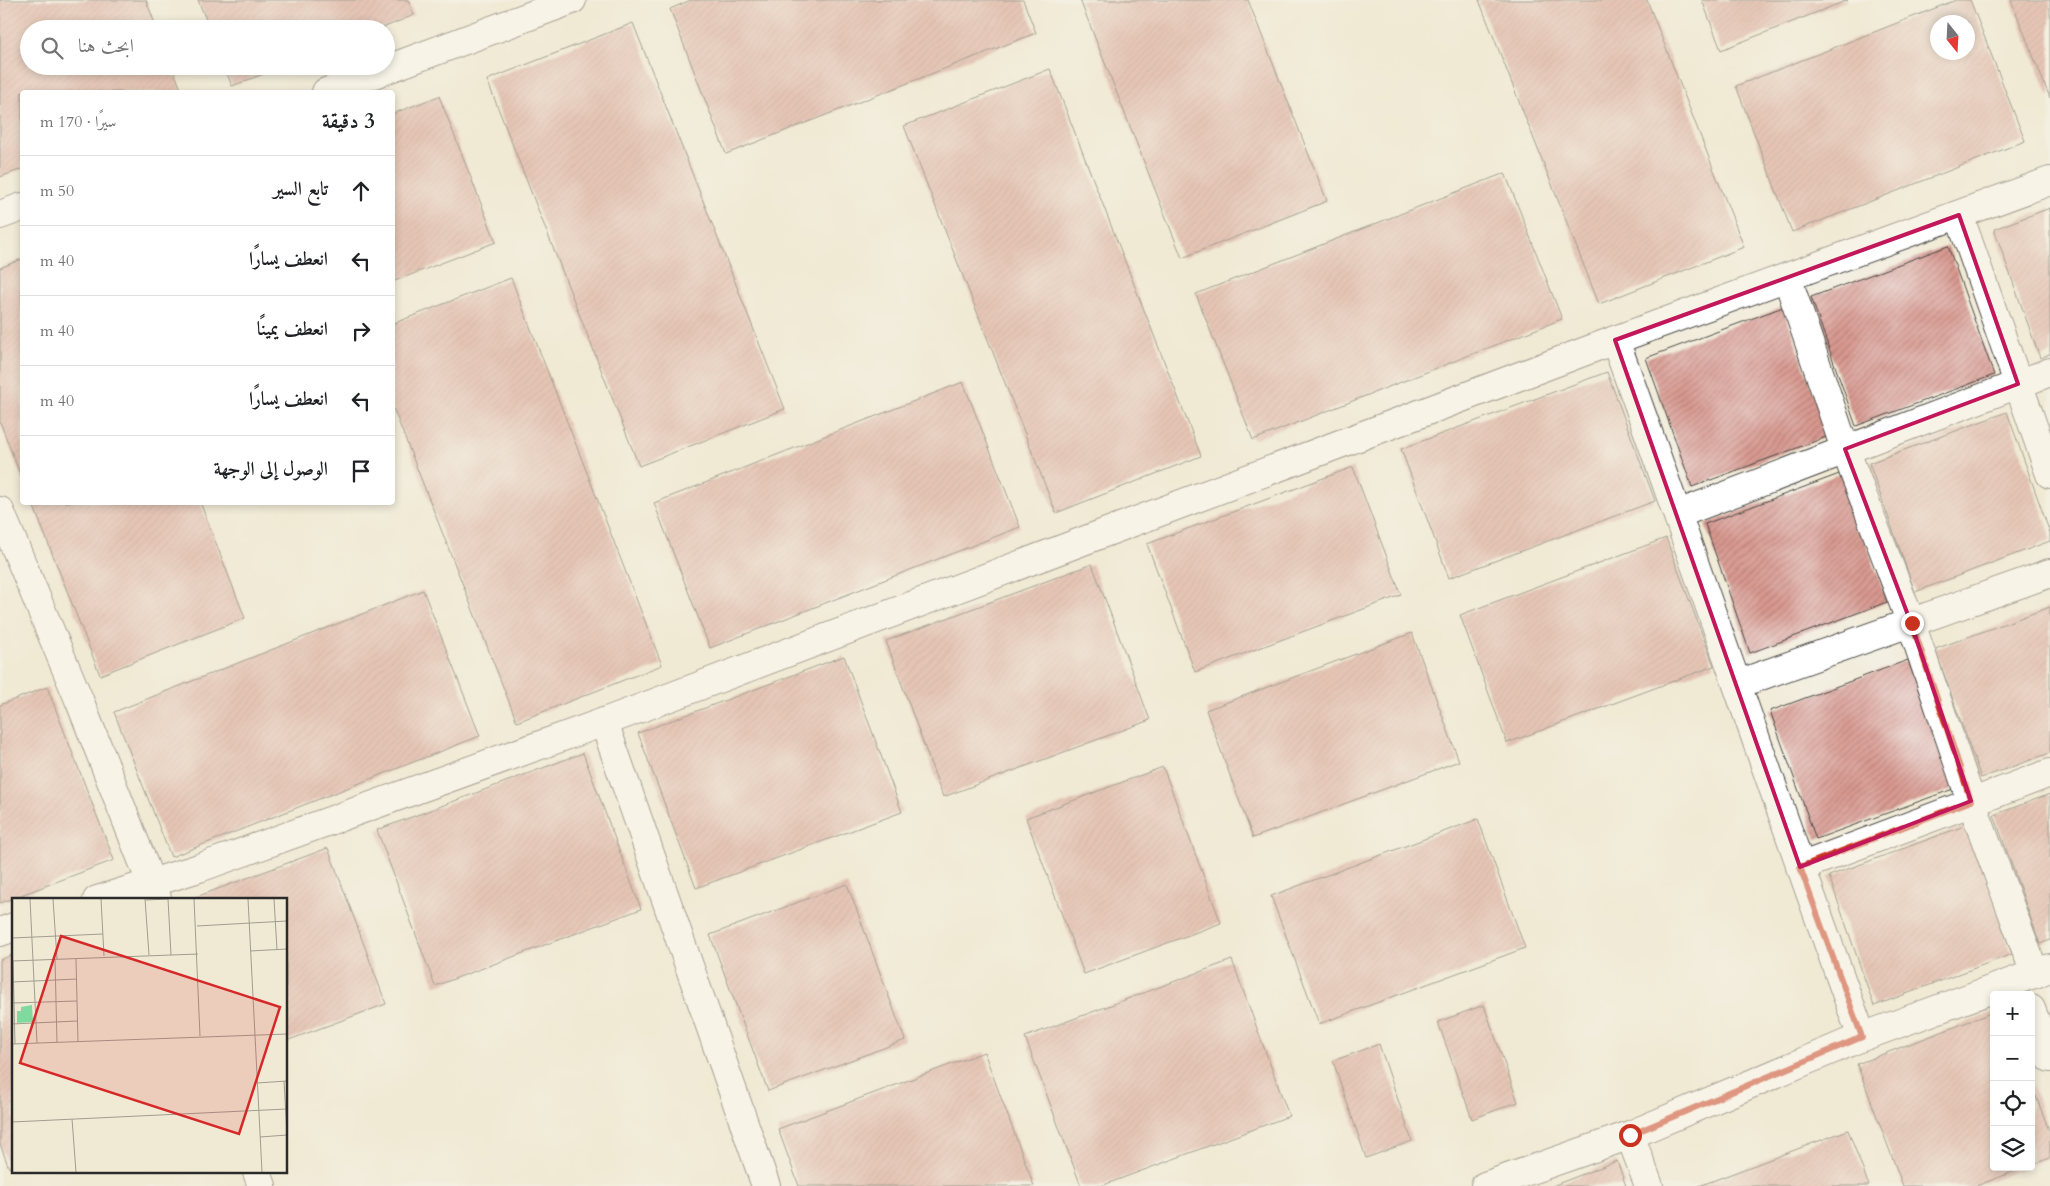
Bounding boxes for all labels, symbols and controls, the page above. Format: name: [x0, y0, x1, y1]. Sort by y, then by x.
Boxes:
north arrow: [1930, 15, 1975, 60]
search box: [20, 20, 395, 75]
text: ابحث هنا: [78, 33, 134, 59]
icon: search: [38, 34, 66, 62]
text: 3 دقيقة: [322, 107, 375, 136]
text: سيرًا · 170 m: [40, 111, 116, 133]
text: تابع السير: [273, 176, 328, 202]
icon: ahead: [347, 177, 375, 205]
text: 50 m: [40, 180, 74, 202]
text: انعطف يسارًا: [249, 246, 328, 272]
icon: left: [347, 247, 375, 275]
text: 40 m: [40, 250, 74, 272]
text: انعطف يمينًا: [257, 316, 328, 342]
icon: right: [347, 317, 375, 345]
text: 40 m: [40, 320, 74, 342]
text: انعطف يسارًا: [249, 386, 328, 412]
icon: left: [347, 387, 375, 415]
text: 40 m: [40, 390, 74, 412]
text: الوصول إلى الوجهة: [214, 456, 328, 482]
icon: arrive: [347, 457, 375, 485]
route end: [1901, 612, 1924, 635]
inset map: [12, 898, 288, 1174]
map controls: [1990, 991, 2035, 1171]
button: +: [1990, 991, 2035, 1036]
button: −: [1990, 1036, 2035, 1081]
button: locate: [1990, 1081, 2035, 1126]
route start: [1619, 1124, 1642, 1147]
button: layers: [1990, 1126, 2035, 1171]

